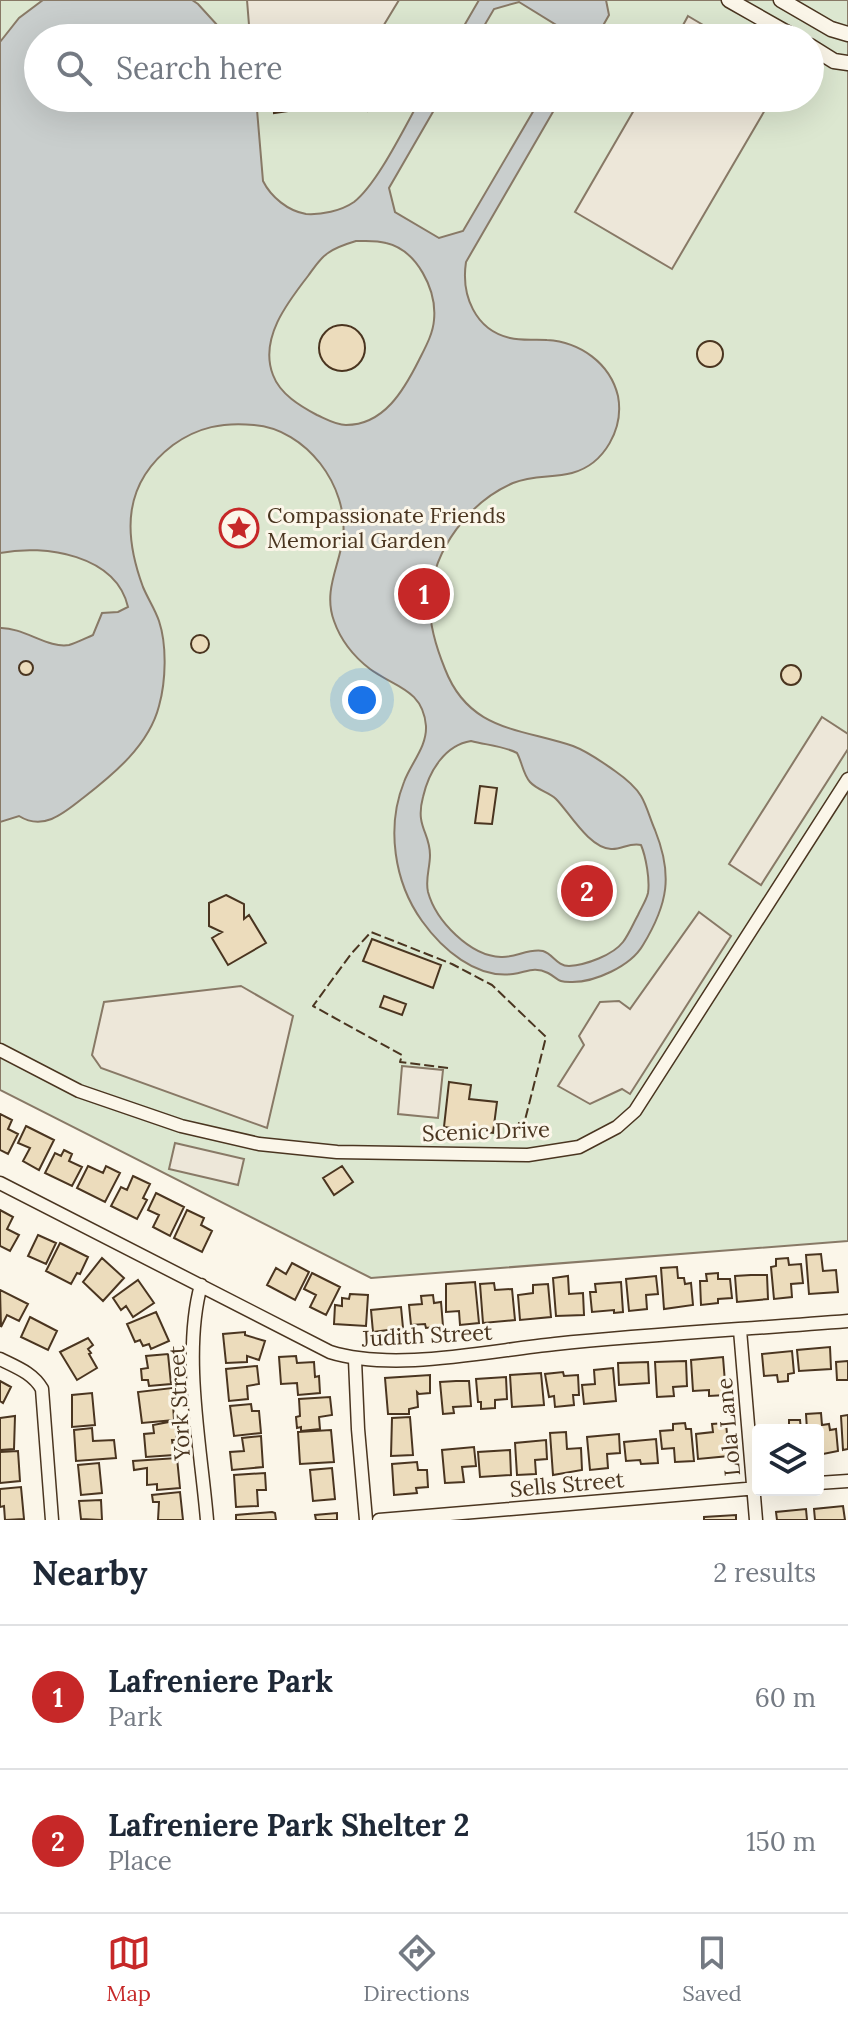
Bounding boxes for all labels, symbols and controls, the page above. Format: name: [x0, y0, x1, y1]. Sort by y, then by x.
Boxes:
search box: [24, 24, 824, 112]
icon: search: [52, 46, 96, 90]
text: Search here: [116, 49, 283, 87]
place label: Compassionate Friends Memorial Garden: [267, 501, 506, 554]
place icon: Compassionate Friends Memorial Garden: [218, 507, 260, 549]
pin: 1: [398, 564, 450, 624]
your location: [342, 680, 382, 720]
pin: 2: [561, 861, 613, 921]
street label: Scenic Drive: [422, 1115, 551, 1147]
street label: Judith Street: [360, 1318, 494, 1352]
street label: York Street: [162, 1345, 196, 1462]
street label: Lola Lane: [710, 1377, 746, 1477]
map controls: [752, 1424, 824, 1496]
button: layers: [752, 1424, 824, 1496]
street label: Sells Street: [509, 1465, 626, 1503]
text: Nearby: [32, 1551, 148, 1594]
text: 2 results: [713, 1556, 816, 1589]
text: Lafreniere Park: [108, 1662, 333, 1700]
text: 1: [53, 1681, 63, 1714]
text: 60 m: [755, 1681, 816, 1714]
text: Park: [108, 1700, 162, 1733]
text: Lafreniere Park Shelter 2: [108, 1806, 470, 1844]
text: 2: [51, 1825, 65, 1858]
text: 150 m: [746, 1825, 816, 1858]
text: Place: [108, 1844, 172, 1877]
tab: Map: [106, 1931, 151, 2007]
tab: Directions: [363, 1931, 470, 2007]
tab: Saved: [682, 1931, 742, 2007]

